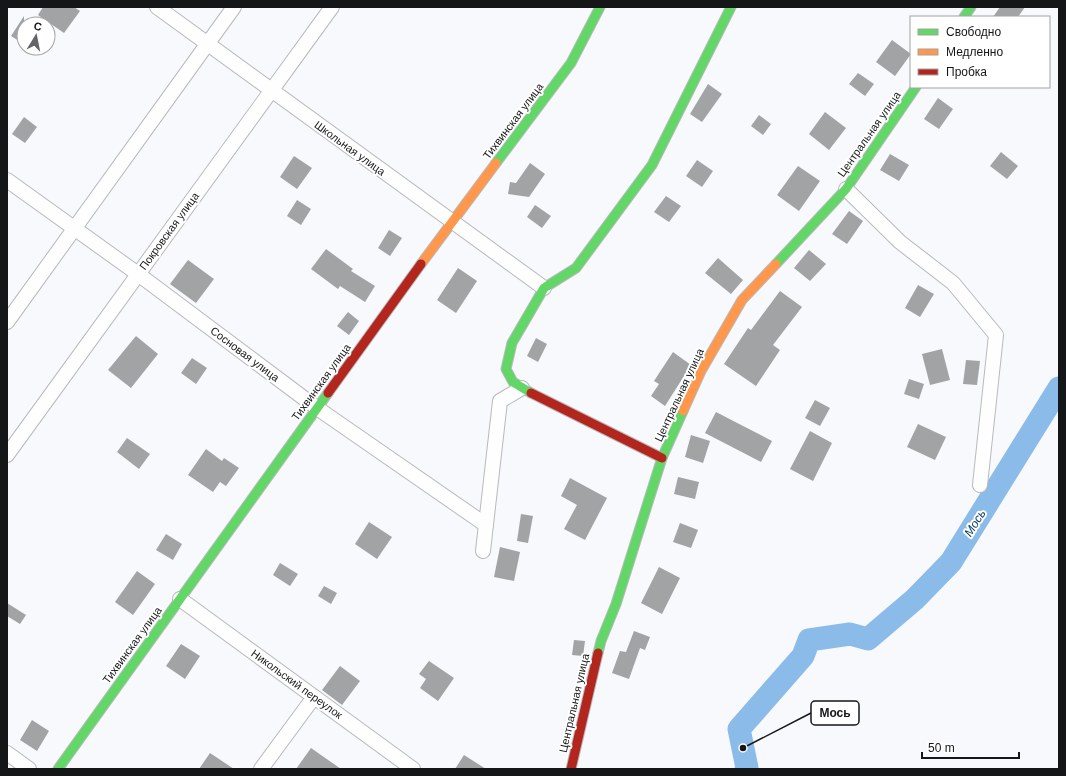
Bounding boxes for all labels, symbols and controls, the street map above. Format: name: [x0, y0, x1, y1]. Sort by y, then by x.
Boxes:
north arrow: [16, 16, 56, 56]
legend: [910, 16, 1050, 88]
text: С: [33, 20, 43, 33]
text: Свободно: [946, 25, 1001, 39]
text: Медленно: [946, 45, 1003, 59]
text: Пробка: [946, 65, 987, 79]
street label: Тихвинская улица: [481, 80, 546, 161]
street label: Центральная улица: [835, 88, 903, 179]
street label: Школьная улица: [312, 118, 388, 178]
street label: Покровская улица: [137, 189, 202, 272]
street label: Сосновая улица: [208, 324, 282, 384]
street label: Тихвинская улица: [289, 341, 353, 423]
street label: Центральная улица: [652, 346, 706, 443]
water label: Мось: [961, 507, 989, 539]
street label: Тихвинская улица: [100, 604, 164, 686]
street label: Никольский переулок: [249, 647, 345, 721]
street label: Центральная улица: [557, 651, 591, 754]
callout: Мось: [811, 701, 859, 725]
text: Мось: [819, 706, 851, 720]
scale bar: [922, 734, 1019, 760]
text: 50 m: [928, 741, 955, 755]

